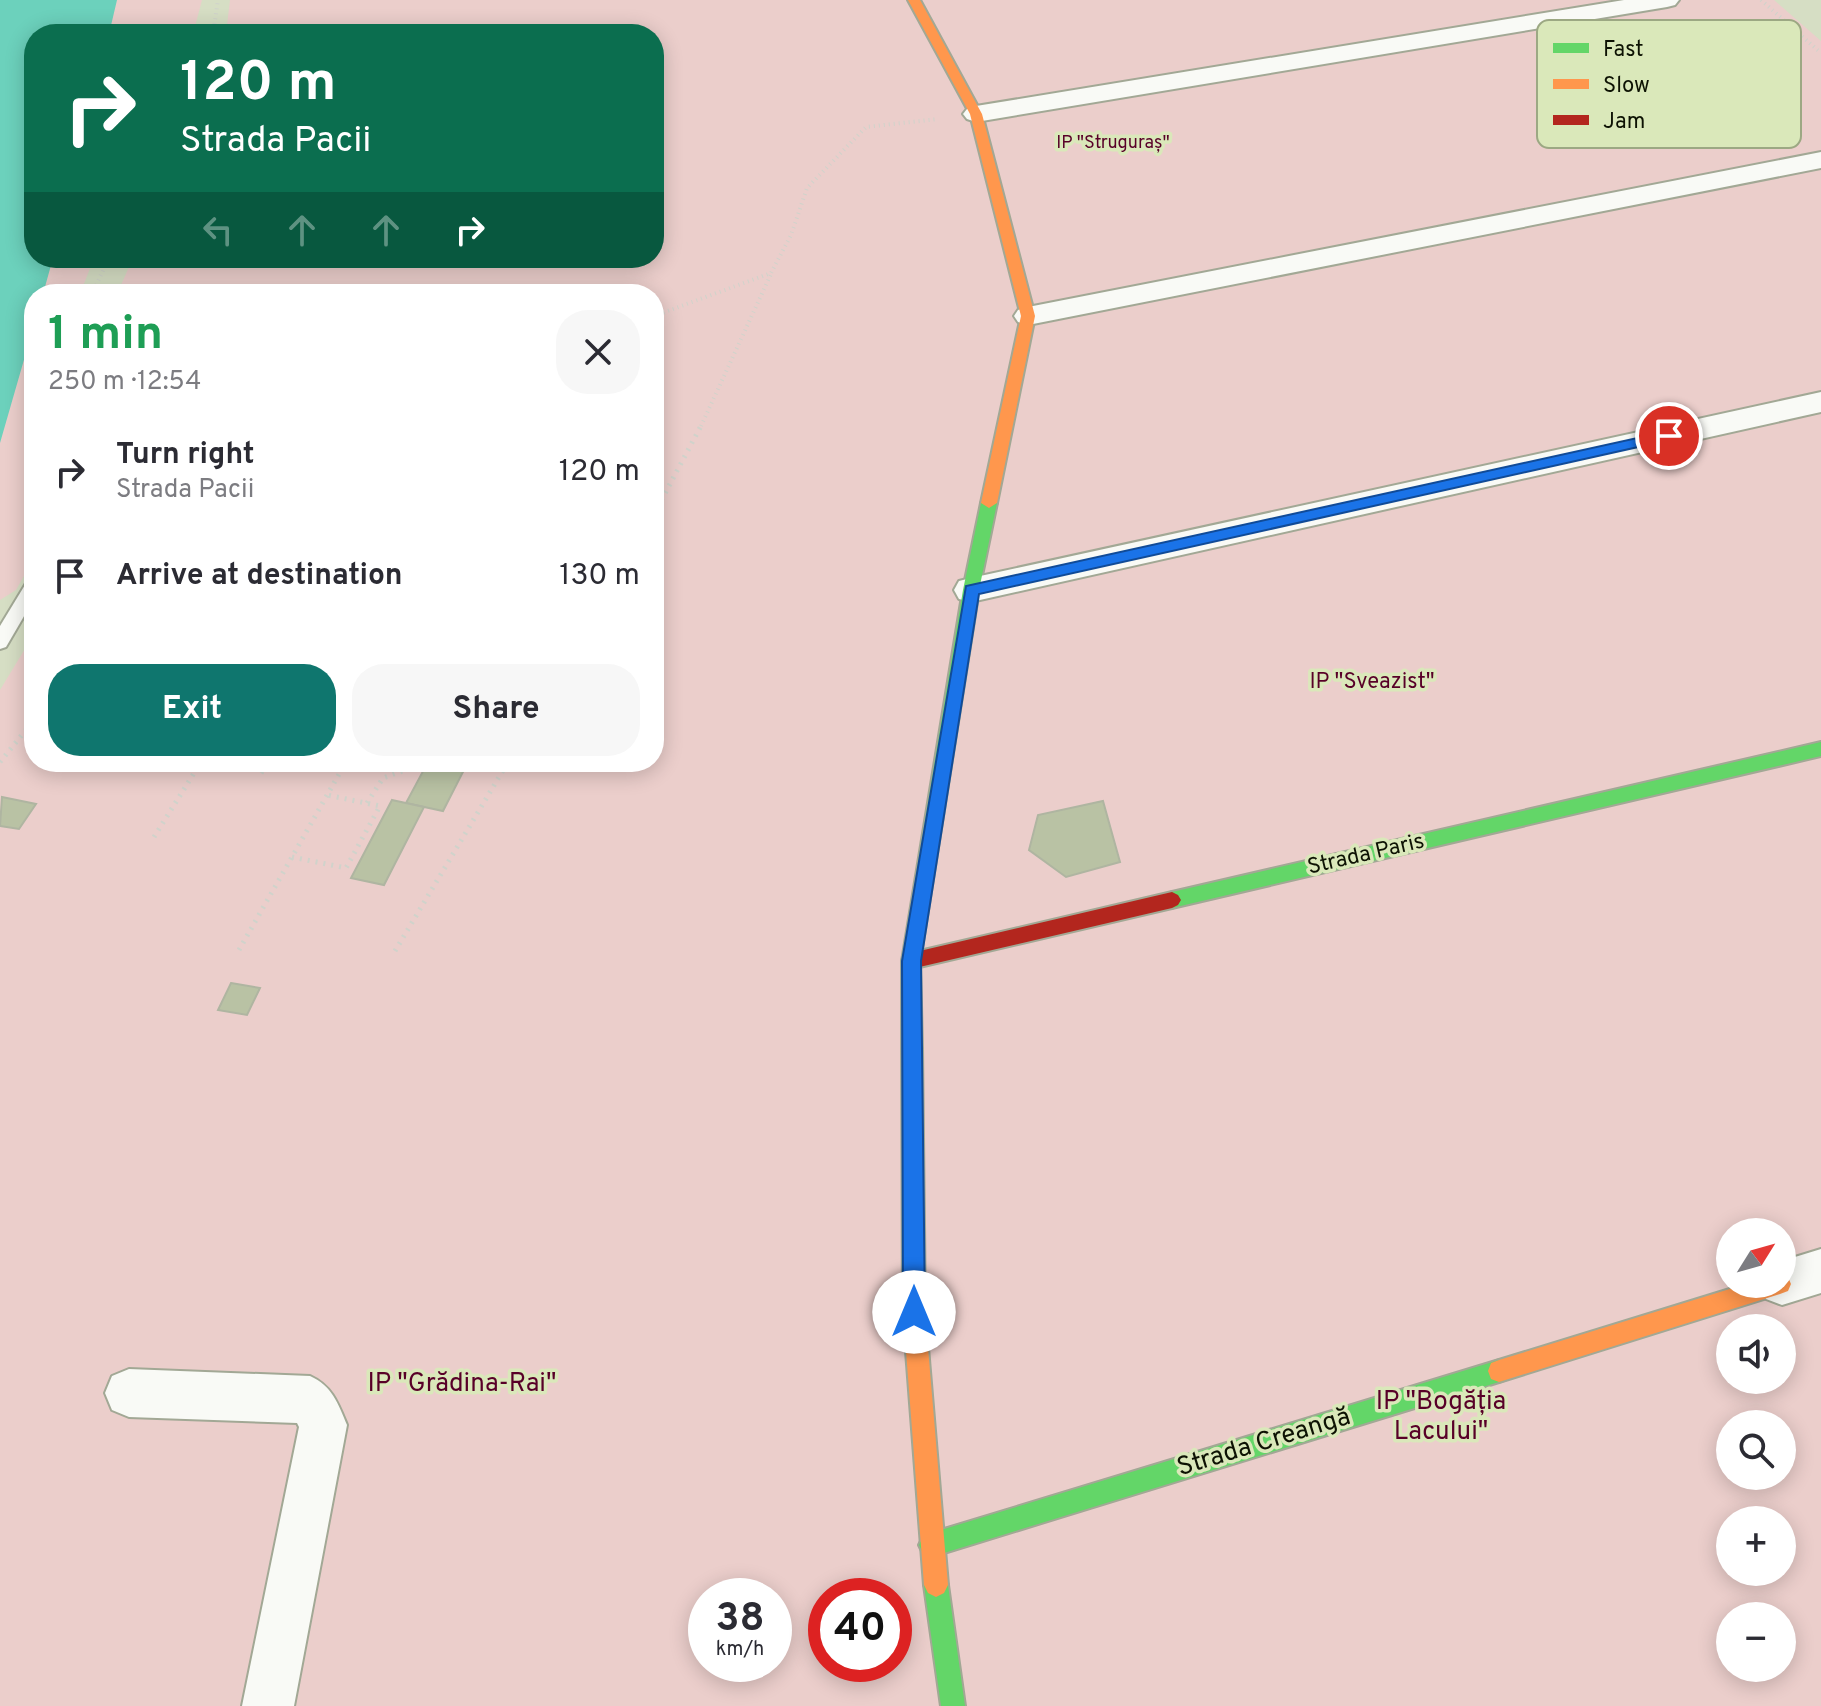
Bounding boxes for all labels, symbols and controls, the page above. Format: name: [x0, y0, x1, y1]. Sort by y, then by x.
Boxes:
legend: [1537, 20, 1801, 148]
text: Fast: [1603, 37, 1644, 64]
text: 120 m: [180, 50, 337, 120]
icon: right: [48, 56, 152, 160]
text: Slow: [1603, 73, 1650, 100]
text: Jam: [1603, 109, 1646, 136]
text: Strada Pacii: [180, 119, 371, 165]
park label: IP "Struguraș": [1056, 132, 1170, 155]
icon: left: [196, 208, 240, 252]
icon: ahead: [280, 208, 324, 252]
icon: ahead: [364, 208, 408, 252]
icon: right: [448, 208, 492, 252]
text: 1 min: [48, 306, 163, 366]
button: close: [556, 310, 640, 394]
text: 250 m · 12:54: [48, 366, 201, 399]
pin: [1635, 402, 1703, 470]
icon: arrive: [1647, 414, 1691, 458]
text: Turn right: [116, 437, 254, 474]
icon: right: [48, 450, 92, 494]
text: 120 m: [559, 454, 640, 491]
text: Strada Pacii: [116, 474, 254, 507]
icon: arrive: [48, 554, 92, 598]
text: Arrive at destination: [116, 558, 402, 595]
text: 130 m: [559, 558, 640, 595]
button: Exit: [48, 664, 336, 756]
button: Share: [352, 664, 640, 756]
park label: IP "Sveazist": [1309, 669, 1435, 696]
street label: Strada Paris: [1305, 828, 1427, 882]
north arrow: [1716, 1218, 1796, 1298]
map controls: [1716, 1218, 1796, 1682]
position arrow: [872, 1270, 956, 1354]
button: sound: [1716, 1314, 1796, 1394]
park label: IP "Grădina-Rai": [368, 1368, 556, 1401]
park label: IP "Bogăția Lacului": [1376, 1386, 1506, 1449]
street label: Strada Creangă: [1173, 1401, 1355, 1485]
button: search: [1716, 1410, 1796, 1490]
button: +: [1716, 1506, 1796, 1586]
speed limit sign: 40: [808, 1578, 912, 1682]
text: 38: [715, 1595, 765, 1645]
button: −: [1716, 1602, 1796, 1682]
text: km/h: [716, 1637, 764, 1663]

